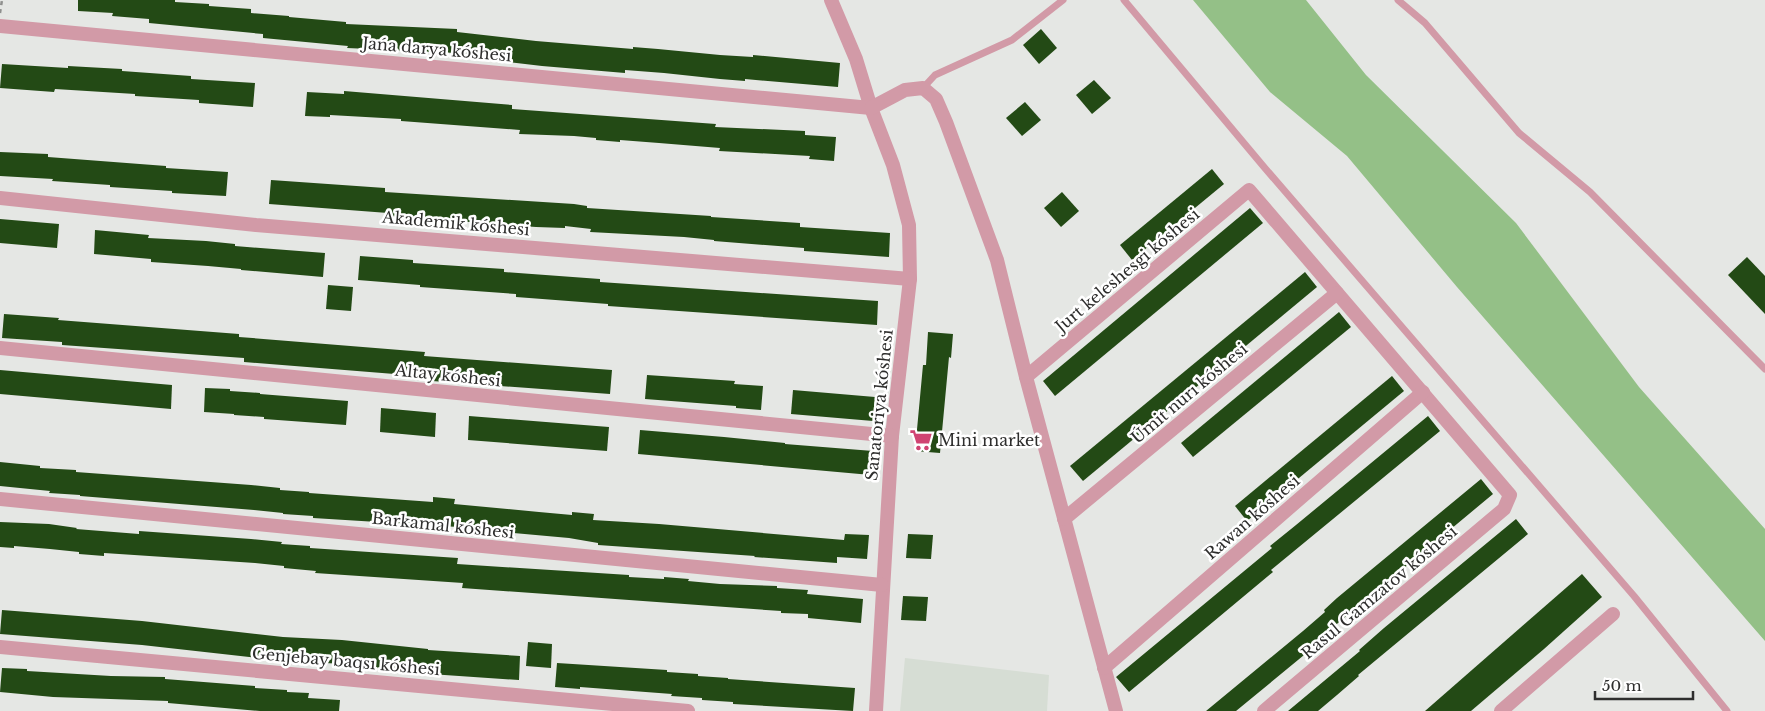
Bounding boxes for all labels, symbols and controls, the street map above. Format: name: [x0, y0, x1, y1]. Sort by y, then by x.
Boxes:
street label: Jańa darya kóshesi: [360, 32, 513, 66]
street label: Jurt keleshesgi kóshesi: [1049, 204, 1204, 337]
street label: Akademik kóshesi: [381, 207, 531, 239]
street label: Sanatoriya kóshesi: [861, 328, 897, 482]
street label: Úmit nurı kóshesi: [1127, 338, 1252, 448]
street label: Altay kóshesi: [393, 359, 502, 391]
supermarket icon: Mini market: [908, 427, 934, 453]
place label: Mini market: [938, 430, 1040, 450]
street label: Rawan kóshesi: [1201, 470, 1304, 564]
street label: Barkamal kóshesi: [371, 508, 516, 542]
street label: Rasul Gamzatov kóshesi: [1297, 521, 1461, 663]
street label: Genjebay baqsı kóshesi: [251, 643, 441, 679]
scale bar: [1595, 668, 1692, 700]
text: 50 m: [1602, 676, 1642, 695]

